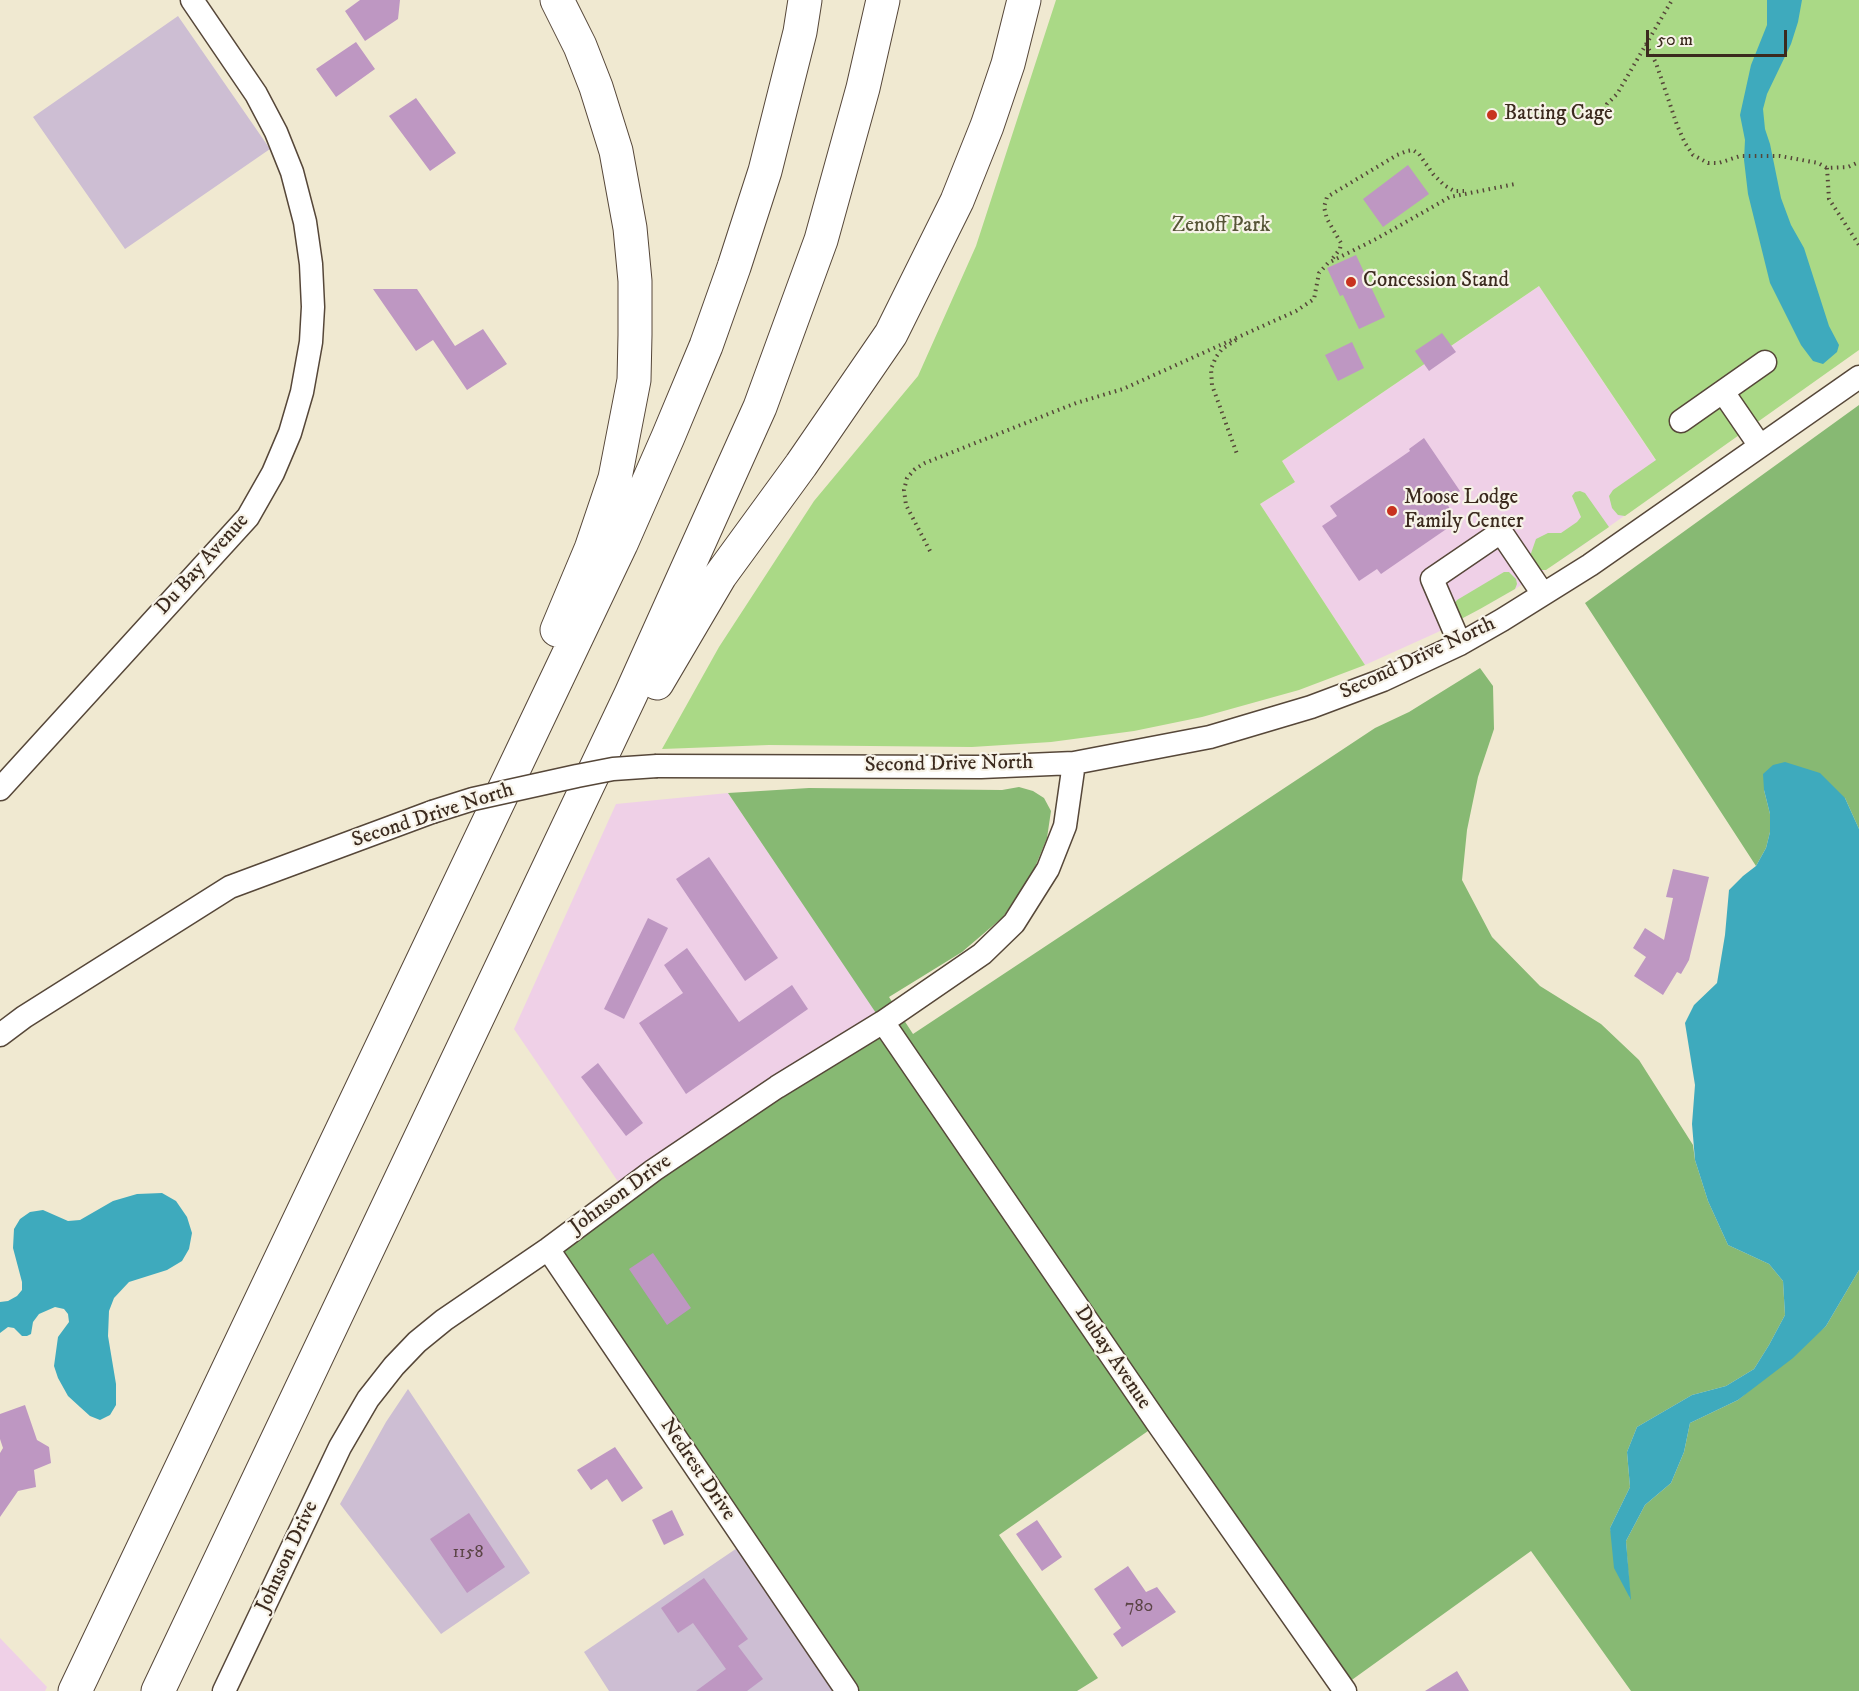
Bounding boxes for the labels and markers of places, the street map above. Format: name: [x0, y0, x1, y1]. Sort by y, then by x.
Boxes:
place label: Batting Cage: [1504, 102, 1613, 128]
marker: Batting Cage: [1485, 108, 1499, 122]
place label: Concession Stand: [1363, 269, 1509, 295]
marker: Concession Stand: [1344, 275, 1358, 289]
place label: Moose Lodge Family Center: [1404, 486, 1524, 536]
marker: Moose Lodge Family Center: [1385, 504, 1399, 518]

